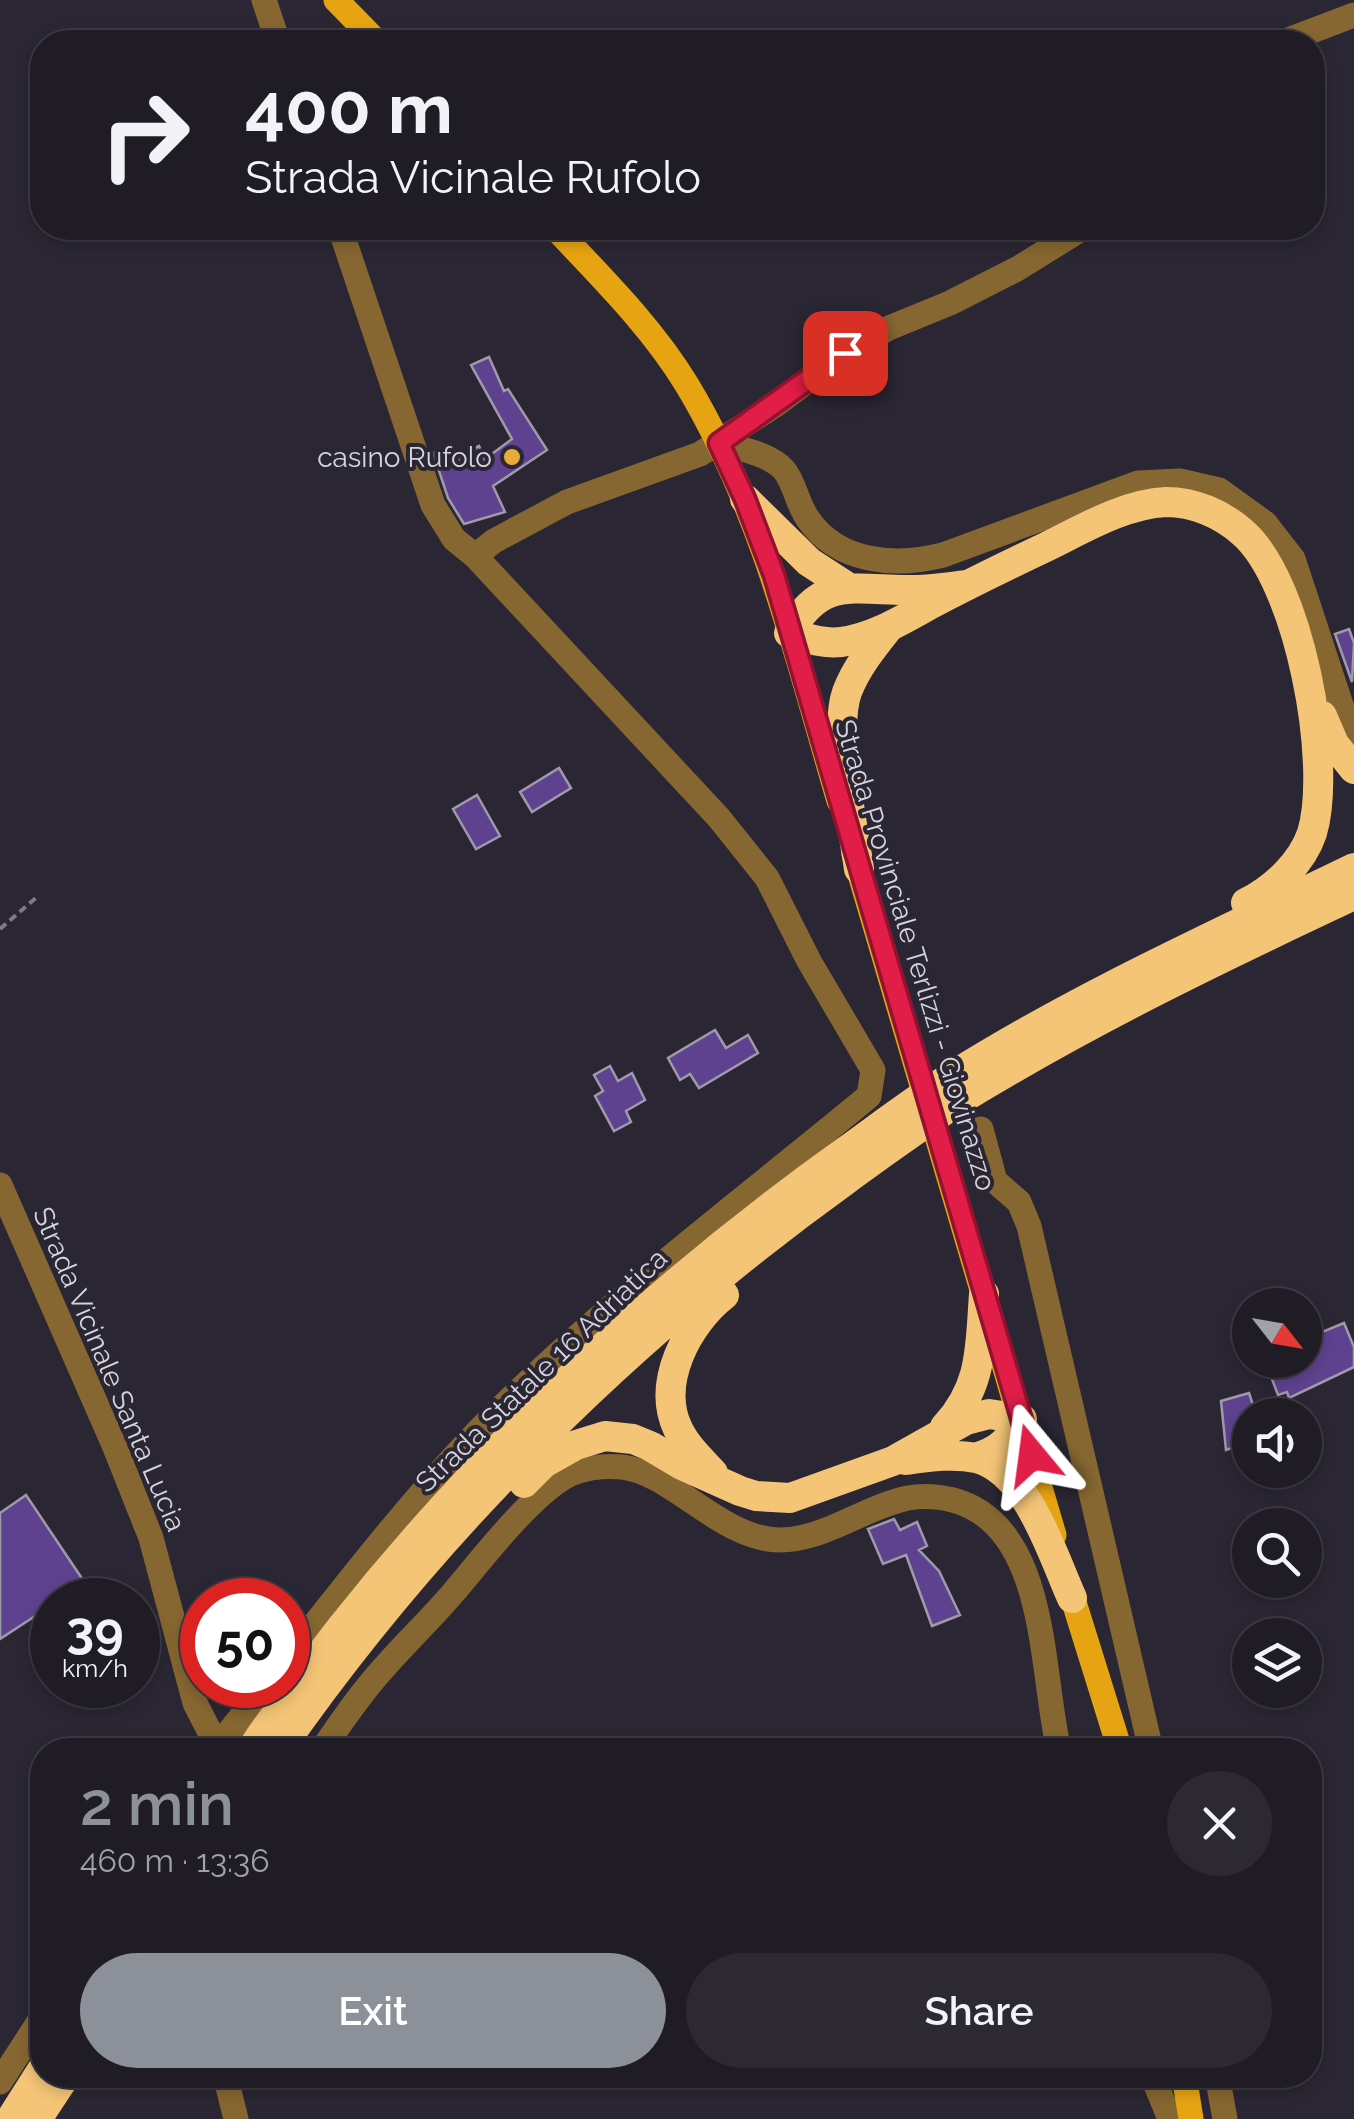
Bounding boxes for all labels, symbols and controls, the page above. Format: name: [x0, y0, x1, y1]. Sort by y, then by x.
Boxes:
text: 400 m: [245, 67, 453, 149]
icon: right: [80, 70, 210, 200]
text: Strada Vicinale Rufolo: [245, 151, 701, 204]
pin: [803, 311, 888, 396]
icon: arrive: [818, 326, 873, 381]
place label: casino Rufolo: [317, 441, 492, 474]
marker: casino Rufolo: [501, 446, 523, 468]
street label: Strada Provinciale Terlizzi - Giovinazzo: [828, 716, 1003, 1195]
street label: Strada Vicinale Santa Lucia: [26, 1202, 193, 1536]
street label: Strada Statale 16 Adriatica: [409, 1242, 674, 1499]
north arrow: [1232, 1288, 1322, 1378]
map controls: [1232, 1288, 1322, 1708]
button: sound: [1232, 1398, 1322, 1488]
position arrow: [980, 1403, 1084, 1507]
button: search: [1232, 1508, 1322, 1598]
speed limit sign: 50: [180, 1578, 310, 1708]
text: 39: [66, 1601, 124, 1660]
button: layers: [1232, 1618, 1322, 1708]
text: km/h: [62, 1653, 128, 1683]
text: 2 min: [80, 1769, 234, 1839]
button: close: [1167, 1771, 1272, 1876]
text: 460 m · 13:36: [80, 1842, 269, 1879]
button: Exit: [80, 1953, 666, 2068]
button: Share: [686, 1953, 1272, 2068]

